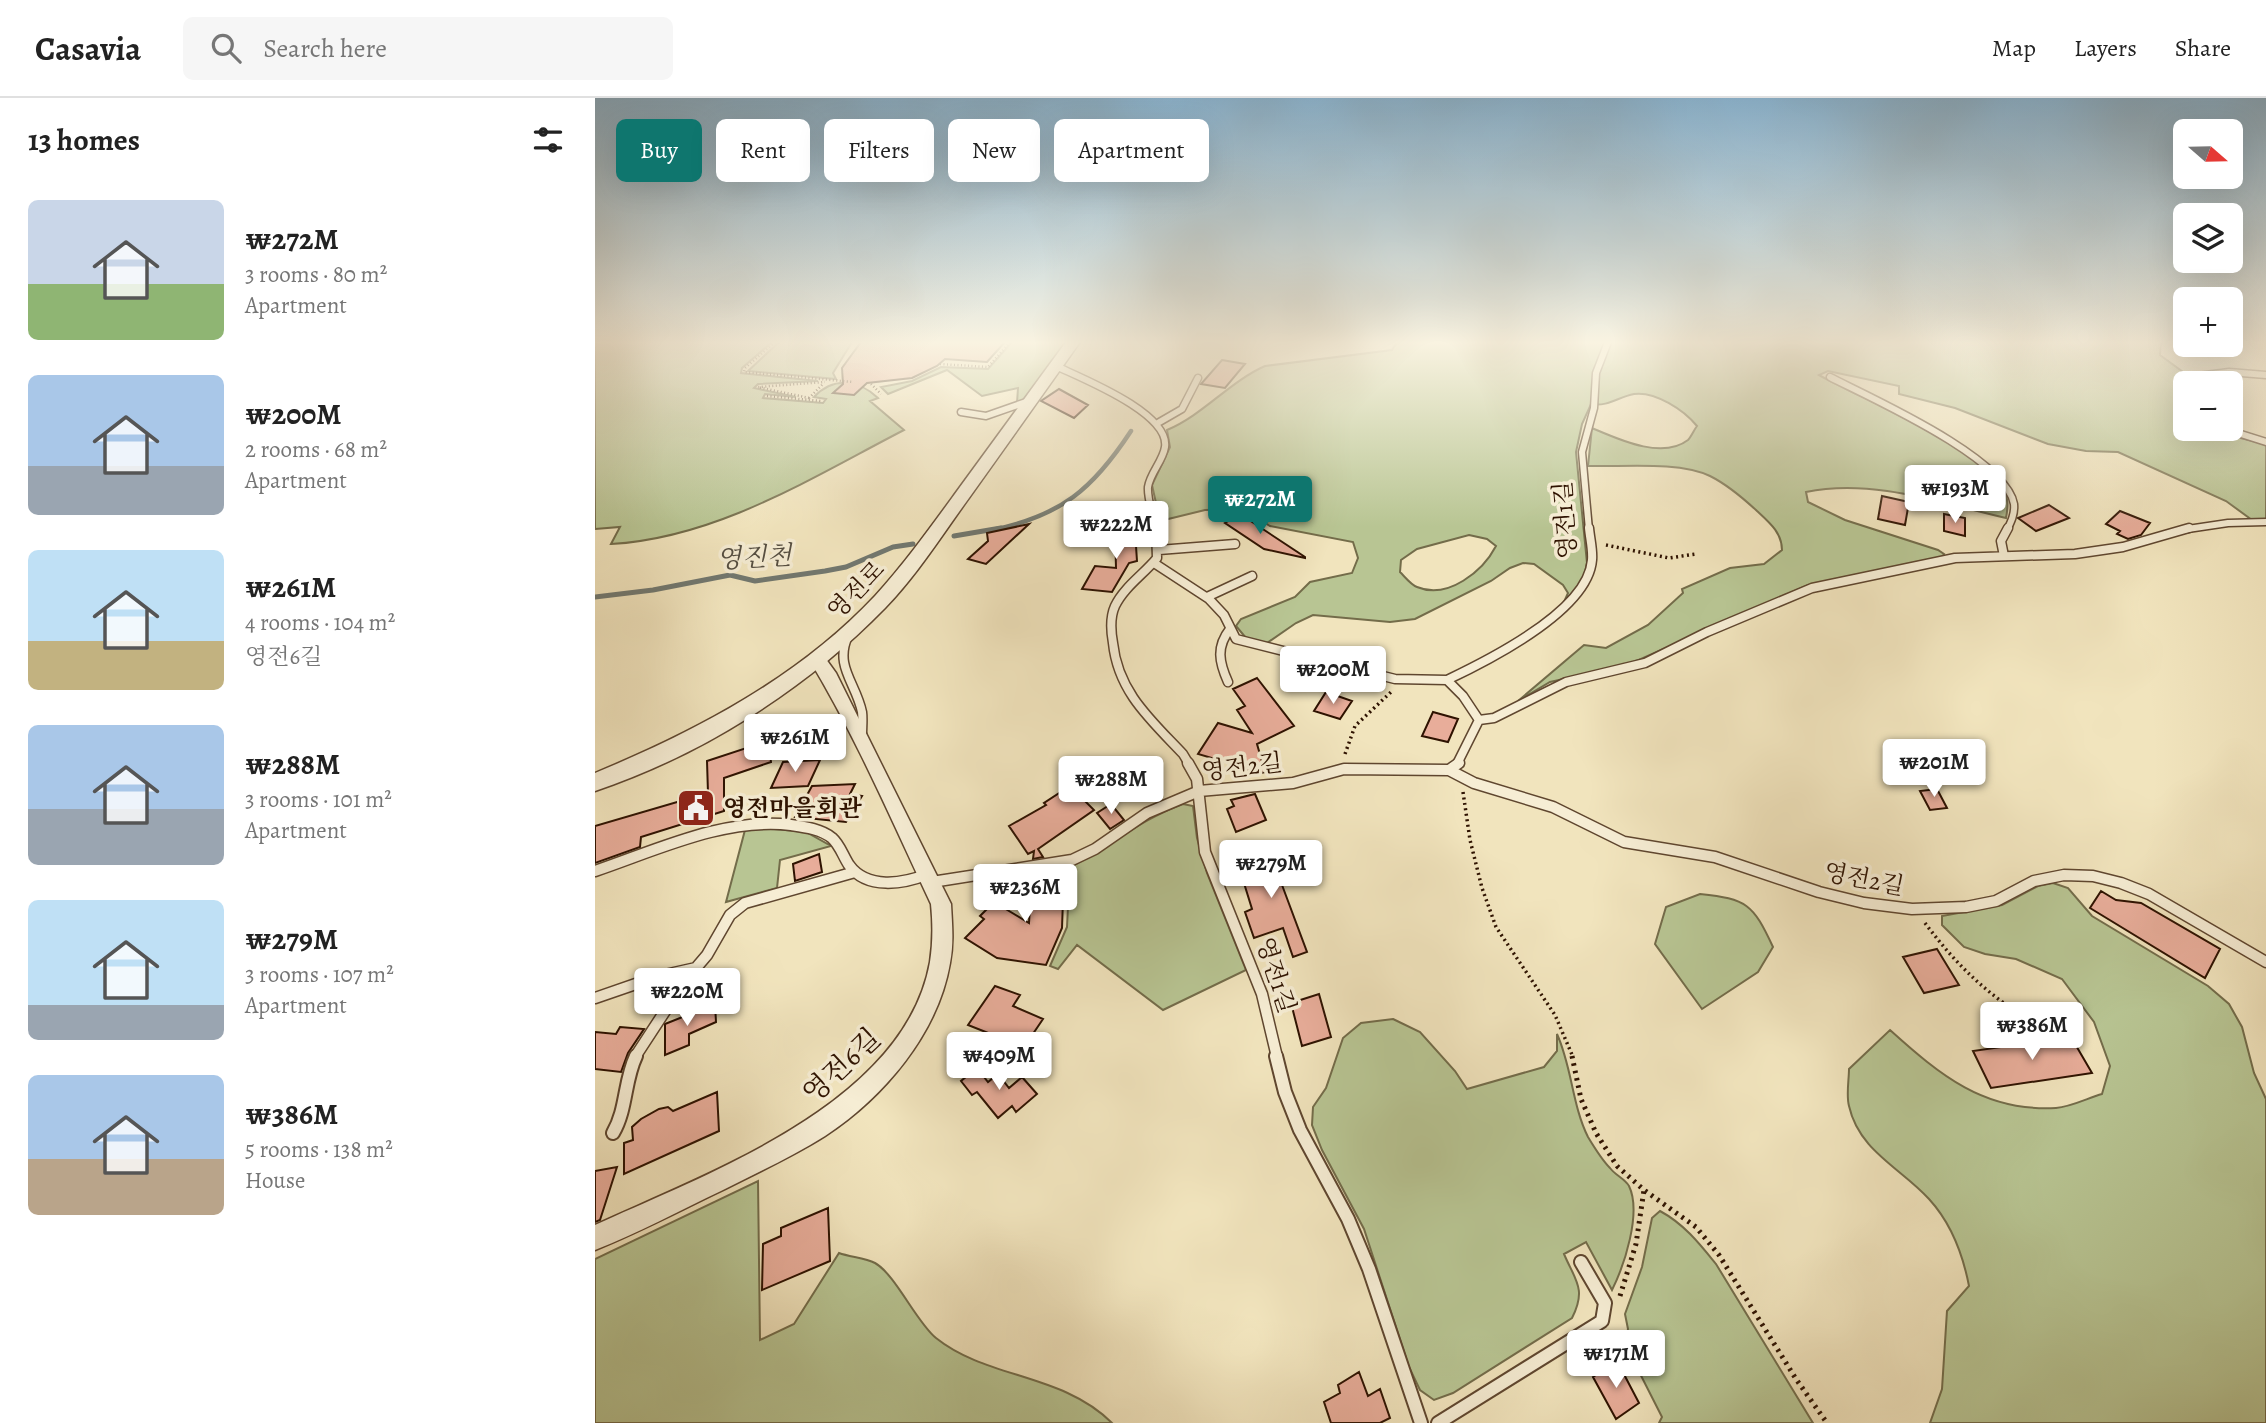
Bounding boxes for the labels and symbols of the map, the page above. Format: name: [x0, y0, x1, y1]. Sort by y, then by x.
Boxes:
north arrow: [2173, 119, 2243, 189]
pin: ₩193M: [1906, 466, 2004, 525]
pin: ₩272M: [1211, 476, 1309, 536]
street label: 영전1길: [1546, 480, 1584, 560]
pin: ₩222M: [1067, 502, 1165, 561]
water label: 영진천: [715, 538, 794, 577]
street label: 영전로: [820, 554, 892, 626]
pin: ₩200M: [1284, 646, 1382, 706]
pin: ₩261M: [746, 714, 844, 774]
pin: ₩201M: [1885, 740, 1983, 799]
street label: 영전2길: [1200, 746, 1284, 788]
pin: ₩288M: [1062, 756, 1160, 816]
public building icon: 영전마을회관: [675, 787, 717, 829]
place label: 영전마을회관: [723, 792, 862, 824]
pin: ₩279M: [1222, 840, 1320, 900]
street label: 영전2길: [1821, 856, 1907, 902]
pin: ₩236M: [976, 864, 1074, 924]
street label: 영전1길: [1249, 933, 1303, 1017]
pin: ₩220M: [638, 968, 736, 1028]
pin: ₩386M: [1983, 1002, 2081, 1062]
street label: 영전6길: [794, 1020, 889, 1112]
pin: ₩409M: [950, 1032, 1048, 1092]
pin: ₩171M: [1567, 1330, 1665, 1390]

